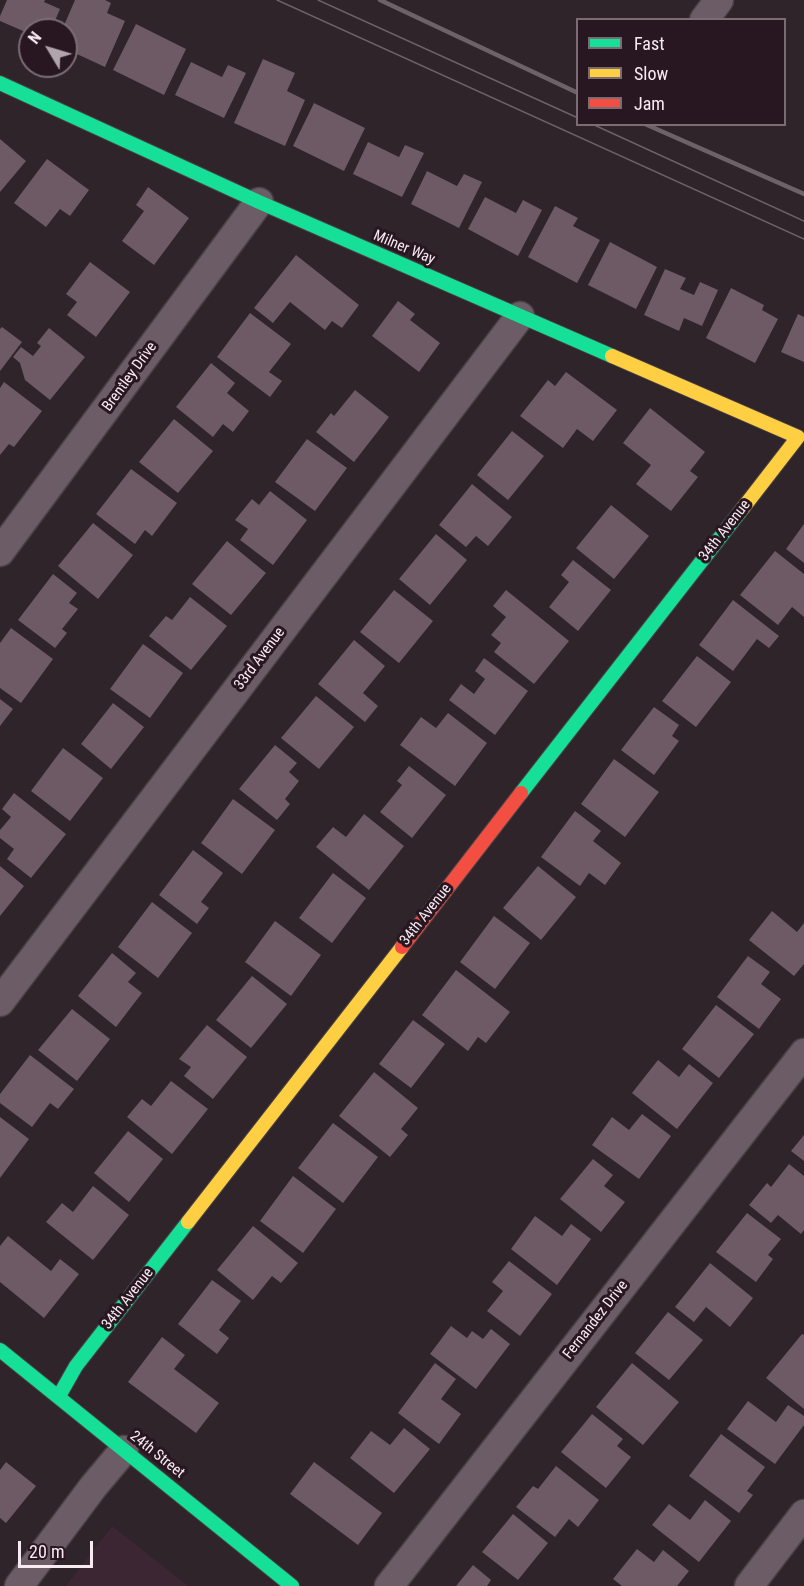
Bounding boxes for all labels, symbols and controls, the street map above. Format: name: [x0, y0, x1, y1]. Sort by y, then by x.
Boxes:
north arrow: [18, 18, 78, 78]
legend: [576, 18, 786, 126]
text: N: [24, 28, 45, 48]
text: Fast: [634, 33, 665, 54]
text: Slow: [634, 63, 668, 84]
text: Jam: [634, 93, 665, 114]
street label: Milner Way: [371, 227, 437, 269]
street label: Brentley Drive: [99, 339, 161, 415]
street label: 34th Avenue: [695, 497, 755, 565]
street label: 33rd Avenue: [231, 624, 289, 694]
street label: 34th Avenue: [396, 881, 456, 949]
street label: 34th Avenue: [98, 1265, 158, 1333]
street label: Fernandez Drive: [560, 1277, 632, 1363]
street label: 24th Street: [126, 1428, 188, 1482]
scale bar: [21, 1529, 96, 1567]
text: 20 m: [29, 1541, 64, 1562]

